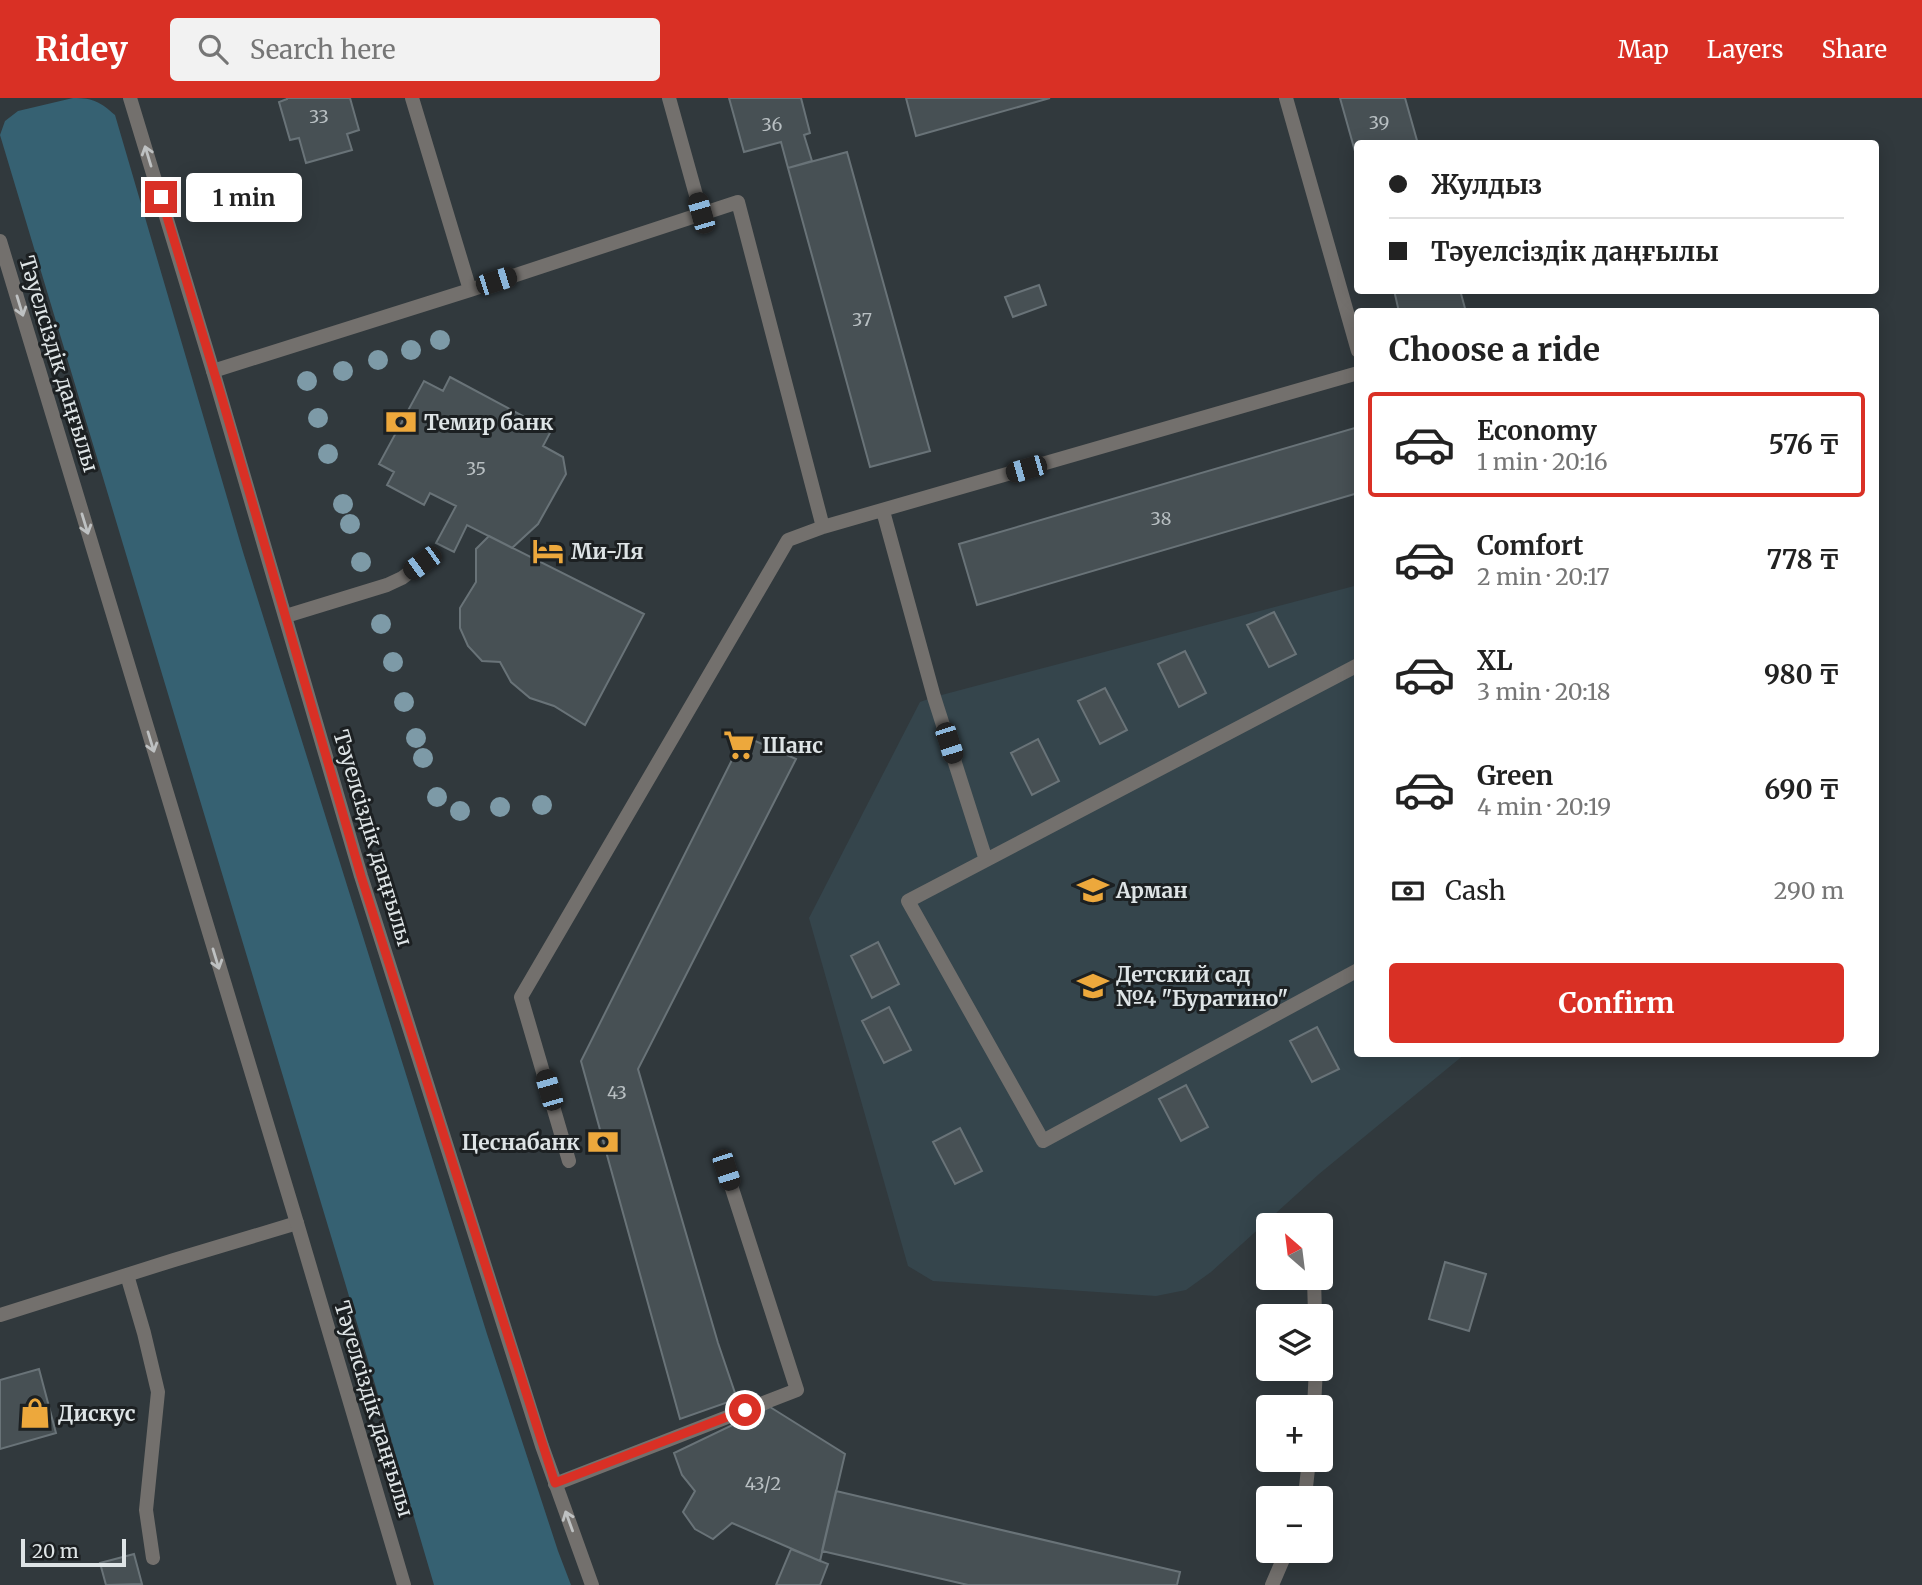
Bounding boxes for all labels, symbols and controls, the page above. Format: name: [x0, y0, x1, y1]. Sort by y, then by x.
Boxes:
search box: [170, 18, 660, 81]
text: Ridey: [35, 29, 128, 70]
icon: search: [194, 30, 232, 68]
text: Search here: [250, 33, 396, 66]
text: Map: [1618, 34, 1669, 65]
text: Layers: [1707, 34, 1783, 65]
text: Share: [1821, 34, 1887, 65]
house number: 33: [309, 105, 329, 128]
house number: 39: [1369, 111, 1389, 134]
house number: 36: [762, 113, 783, 136]
one-way arrow: [141, 146, 154, 168]
text: Жулдыз: [1431, 168, 1542, 201]
callout: 1 min: [186, 172, 301, 222]
route end: [145, 181, 177, 213]
text: 1 min: [213, 183, 275, 212]
car: [686, 190, 717, 236]
text: Тәуелсіздік даңғылы: [1431, 235, 1719, 268]
street label: Тәуелсіздік даңғылы: [13, 253, 105, 475]
car: [473, 265, 520, 297]
one-way arrow: [14, 295, 27, 317]
house number: 37: [852, 308, 872, 331]
text: Choose a ride: [1389, 330, 1600, 370]
bank icon: Темир банк: [384, 405, 418, 439]
place label: Темир банк: [424, 409, 553, 436]
icon: car: [1393, 413, 1456, 476]
text: Economy: [1477, 414, 1597, 447]
text: 576 ₸: [1769, 428, 1840, 461]
text: 1 min · 20:16: [1477, 447, 1608, 476]
car: [1003, 453, 1050, 485]
house number: 35: [466, 457, 486, 480]
house number: 38: [1151, 507, 1171, 530]
one-way arrow: [80, 513, 93, 535]
icon: car: [1393, 528, 1456, 591]
text: Comfort: [1477, 529, 1583, 562]
hotel icon: Ми-Ля: [531, 534, 565, 568]
place label: Ми-Ля: [571, 538, 643, 565]
car: [399, 542, 446, 584]
text: 778 ₸: [1767, 543, 1840, 576]
text: 2 min · 20:17: [1477, 562, 1610, 591]
icon: car: [1393, 643, 1456, 706]
text: XL: [1477, 644, 1513, 677]
text: 980 ₸: [1764, 658, 1840, 691]
text: 3 min · 20:18: [1477, 677, 1610, 706]
car: [933, 720, 966, 766]
street label: Тәуелсіздік даңғылы: [327, 727, 419, 949]
supermarket icon: Шанс: [722, 728, 756, 762]
one-way arrow: [145, 730, 158, 752]
place label: Шанс: [762, 732, 823, 759]
icon: car: [1393, 758, 1456, 821]
text: Green: [1477, 759, 1553, 792]
text: 690 ₸: [1764, 773, 1840, 806]
text: 4 min · 20:19: [1477, 792, 1611, 821]
icon: cash: [1389, 872, 1427, 910]
school or university icon: Арман: [1076, 873, 1110, 907]
text: Cash: [1445, 874, 1506, 907]
text: 290 m: [1774, 876, 1844, 905]
place label: Арман: [1115, 877, 1188, 904]
one-way arrow: [211, 948, 224, 970]
place label: Детский сад №4 "Буратино": [1116, 961, 1288, 1012]
button: Confirm: [1389, 963, 1844, 1043]
school or university icon: Детский сад №4 "Буратино": [1076, 969, 1110, 1003]
car: [534, 1067, 565, 1113]
house number: 43: [607, 1081, 627, 1104]
bank icon: Цеснабанк: [586, 1125, 620, 1159]
place label: Цеснабанк: [462, 1129, 580, 1156]
car: [710, 1147, 743, 1193]
north arrow: [1256, 1213, 1334, 1290]
map controls: [1256, 1213, 1333, 1563]
street label: Тәуелсіздік даңғылы: [328, 1298, 420, 1520]
button: layers: [1256, 1304, 1333, 1381]
route start: [729, 1394, 761, 1426]
button: +: [1256, 1395, 1333, 1472]
shop icon: Дискус: [18, 1396, 52, 1430]
place label: Дискус: [58, 1400, 136, 1427]
house number: 43/2: [745, 1472, 781, 1495]
button: −: [1256, 1486, 1333, 1563]
one-way arrow: [561, 1510, 574, 1532]
scale bar: [21, 1536, 126, 1568]
text: 20 m: [32, 1539, 79, 1563]

